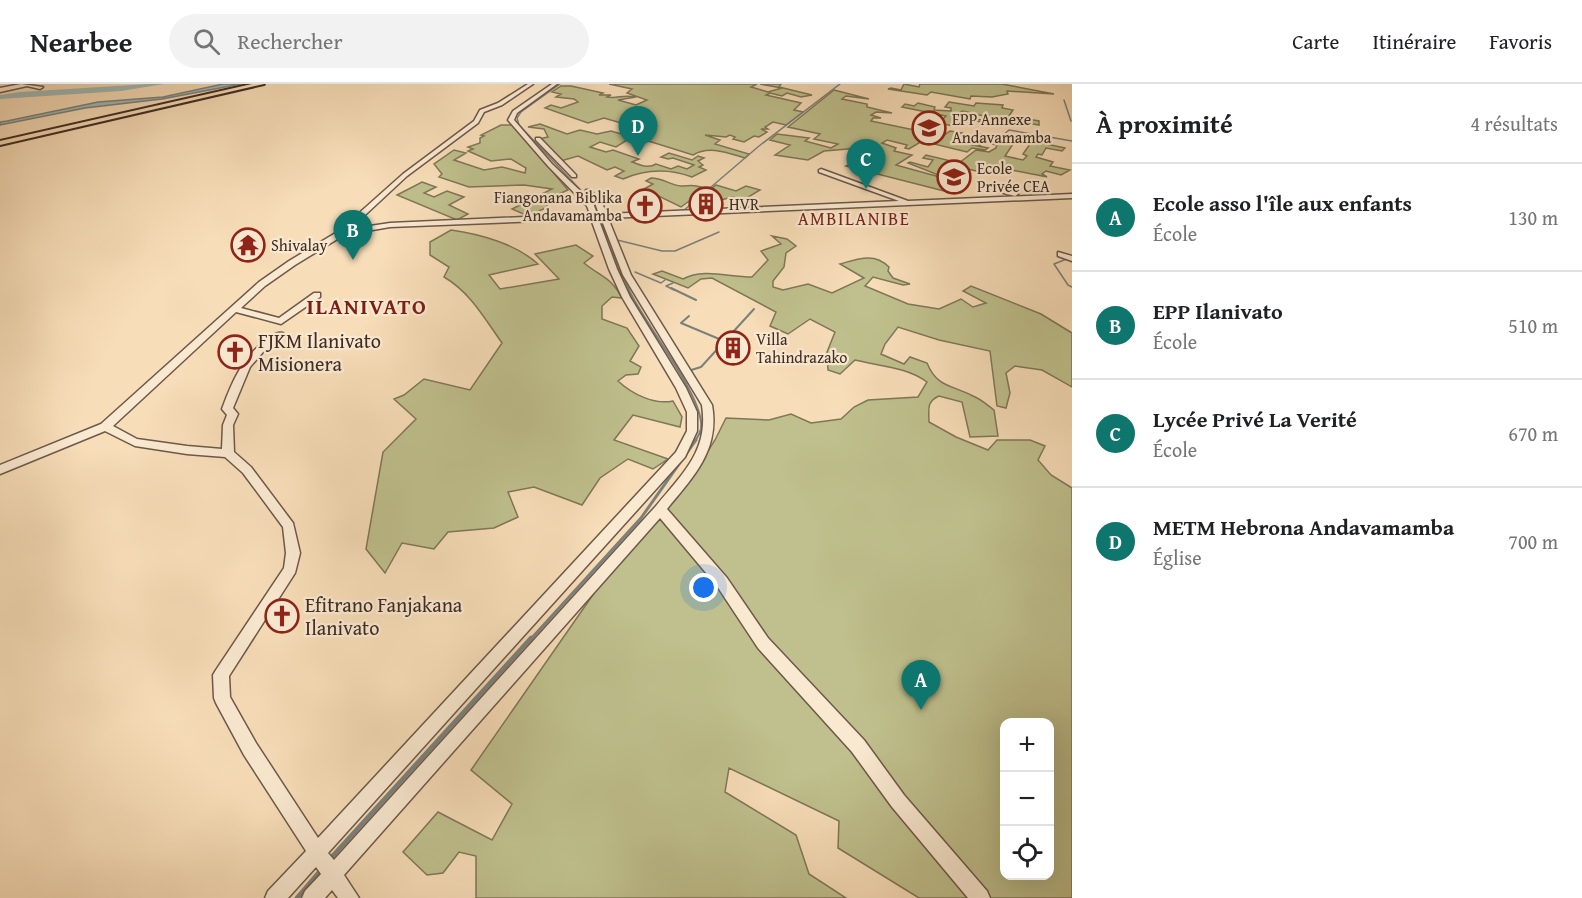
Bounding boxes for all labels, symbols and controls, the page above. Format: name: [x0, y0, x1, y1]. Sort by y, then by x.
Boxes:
search box: [169, 14, 589, 68]
text: Nearbee: [30, 21, 133, 62]
icon: search: [190, 25, 223, 58]
text: Rechercher: [238, 25, 343, 57]
text: Carte: [1292, 26, 1339, 57]
text: Itinéraire: [1372, 26, 1456, 57]
text: Favoris: [1489, 26, 1552, 57]
text: À proximité: [1096, 104, 1233, 143]
pin: D: [618, 106, 658, 156]
place label: EPP Annexe Andavamamba: [952, 107, 1052, 149]
text: 4 résultats: [1470, 109, 1558, 138]
school or university icon: EPP Annexe Andavamamba: [911, 110, 947, 146]
pin: C: [846, 140, 886, 189]
place label: Ecole Privée CEA: [977, 156, 1050, 198]
school or university icon: Ecole Privée CEA: [936, 159, 972, 195]
place label: Fiangonana Biblika Andavamamba: [494, 185, 622, 227]
building icon: HVR: [688, 186, 724, 222]
text: Ecole asso l'île aux enfants: [1153, 187, 1412, 219]
church icon: Fiangonana Biblika Andavamamba: [627, 188, 663, 224]
place label: HVR: [729, 192, 760, 216]
text: A: [1109, 203, 1122, 232]
text: 130 m: [1508, 203, 1558, 232]
district label: AMBILANIBE: [798, 205, 910, 232]
pin: B: [334, 210, 372, 260]
text: École: [1153, 219, 1197, 248]
temple icon: Shivalay: [230, 227, 266, 263]
place label: Shivalay: [271, 233, 328, 257]
district label: ILANIVATO: [307, 290, 427, 322]
text: EPP Ilanivato: [1153, 295, 1283, 327]
text: B: [1109, 311, 1122, 340]
text: 510 m: [1508, 311, 1558, 340]
place label: FJKM Ilanivato Misionera: [258, 326, 381, 378]
place label: Villa Tahindrazako: [756, 327, 847, 369]
text: École: [1153, 327, 1197, 356]
building icon: Villa Tahindrazako: [715, 330, 751, 366]
church icon: FJKM Ilanivato Misionera: [217, 334, 253, 370]
text: Lycée Privé La Verité: [1153, 403, 1357, 435]
text: C: [1110, 419, 1121, 448]
text: 670 m: [1508, 419, 1558, 448]
text: École: [1153, 435, 1197, 464]
text: METM Hebrona Andavamamba: [1153, 511, 1454, 543]
text: D: [1109, 527, 1122, 556]
text: 700 m: [1508, 527, 1558, 556]
text: Église: [1153, 543, 1202, 572]
your location: [689, 573, 718, 602]
place label: Efitrano Fanjakana Ilanivato: [305, 590, 463, 642]
church icon: Efitrano Fanjakana Ilanivato: [264, 598, 300, 634]
pin: A: [902, 660, 940, 710]
map controls: [1000, 718, 1054, 880]
button: +: [1000, 718, 1054, 772]
button: −: [1000, 772, 1054, 826]
button: locate: [1000, 826, 1054, 880]

